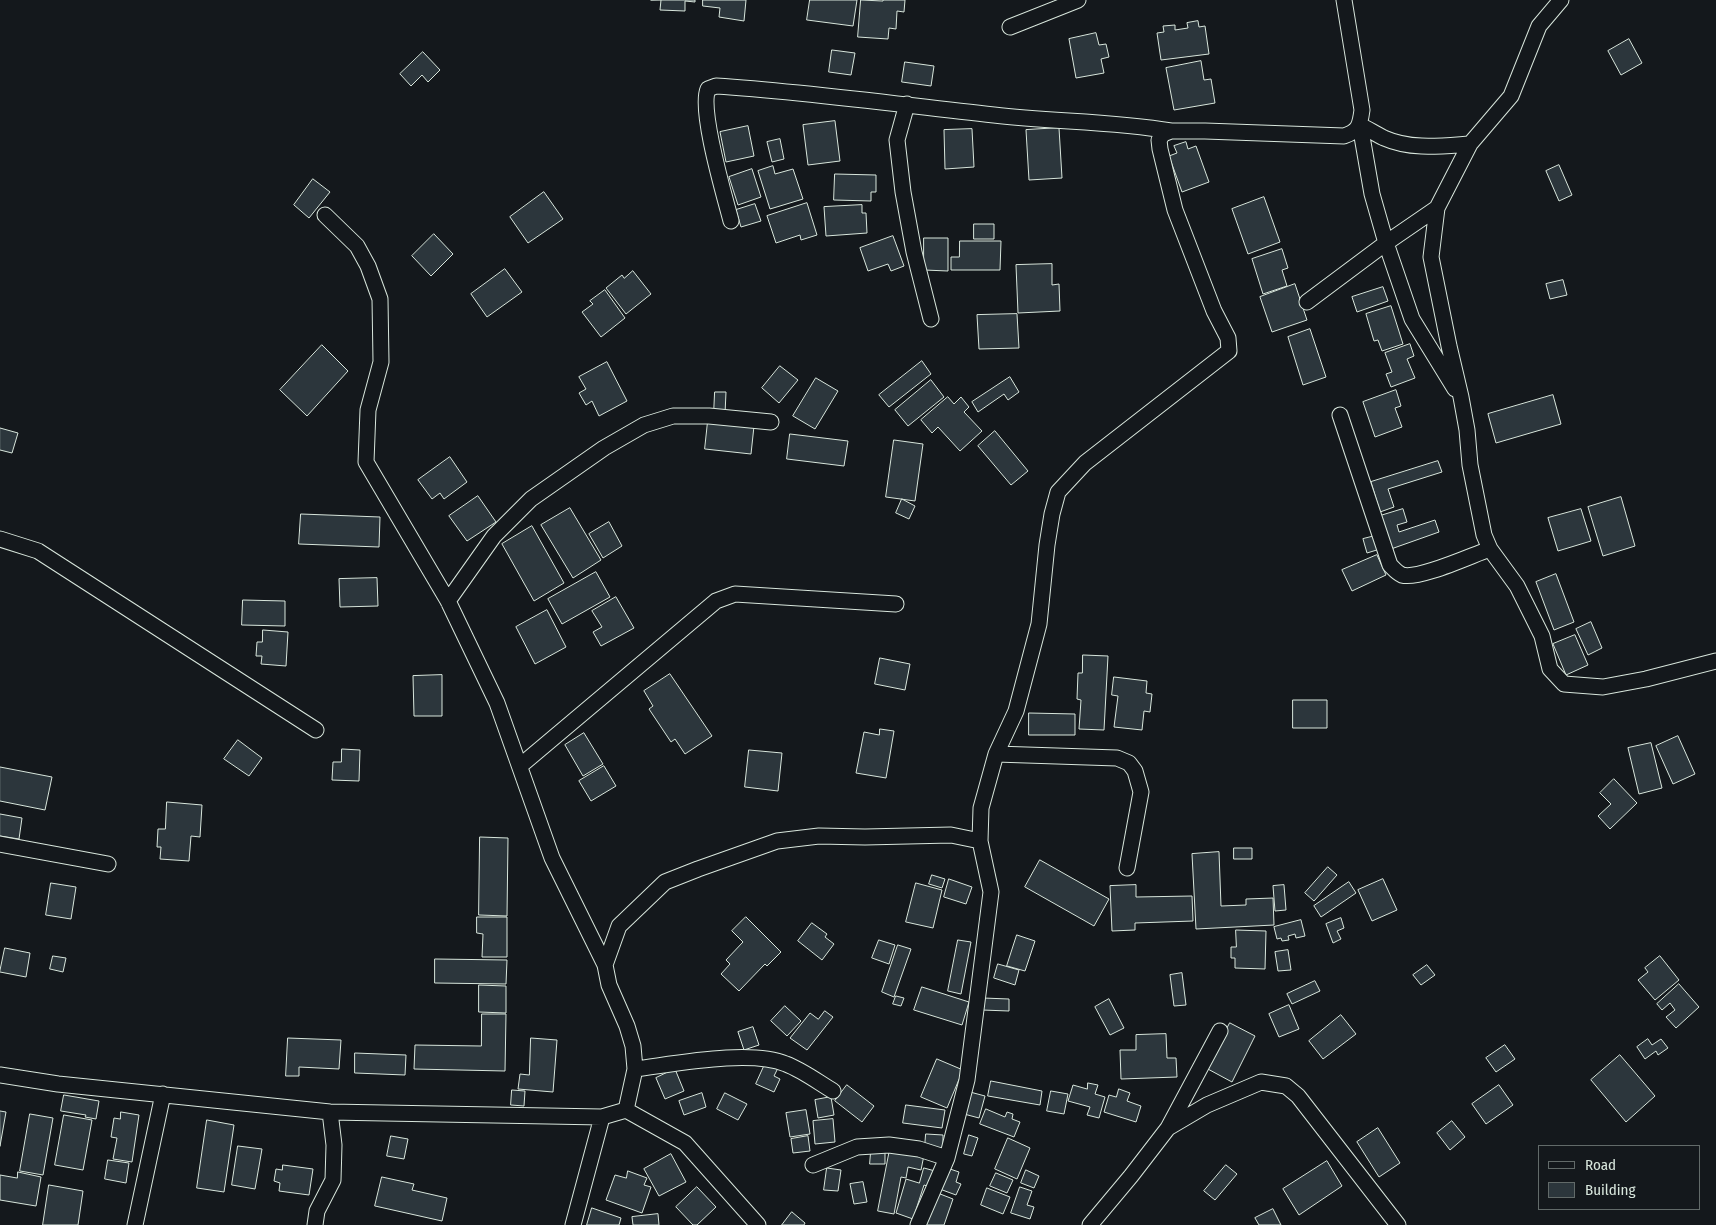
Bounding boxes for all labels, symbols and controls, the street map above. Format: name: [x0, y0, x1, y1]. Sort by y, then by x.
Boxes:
legend: [1538, 1145, 1701, 1210]
text: Road: [1585, 1156, 1616, 1174]
text: Building: [1585, 1181, 1636, 1199]

